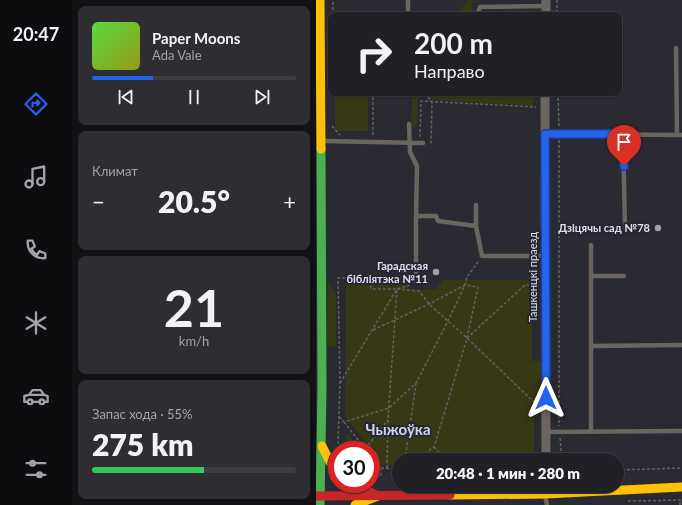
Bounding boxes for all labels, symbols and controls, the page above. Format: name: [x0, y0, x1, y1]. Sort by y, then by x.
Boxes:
text: 20:47: [13, 23, 59, 45]
text: 200 m: [414, 26, 493, 60]
icon: right: [348, 28, 400, 80]
text: Paper Moons: [152, 29, 240, 47]
text: Ada Vale: [152, 47, 202, 63]
text: Направо: [414, 60, 485, 82]
icon: previous: [115, 86, 137, 108]
icon: pause: [183, 86, 205, 108]
icon: next: [251, 86, 273, 108]
icon: directions: [22, 90, 50, 118]
pin: [607, 125, 641, 166]
icon: arrive: [613, 131, 635, 153]
icon: music: [22, 163, 50, 191]
text: Климат: [92, 163, 138, 179]
text: 20.5°: [158, 183, 230, 219]
text: −: [92, 188, 105, 215]
text: +: [283, 188, 296, 215]
place label: Дзіцячы сад №78: [558, 221, 650, 234]
marker: Дзіцячы сад №78: [653, 223, 663, 233]
street label: Ташкенцкі праезд: [526, 232, 539, 322]
icon: phone: [22, 236, 50, 264]
place label: Гарадская бібліятэка №11: [346, 259, 428, 285]
marker: Гарадская бібліятэка №11: [431, 267, 441, 277]
text: 21: [164, 276, 224, 338]
icon: climate: [22, 309, 50, 337]
text: km/h: [179, 333, 209, 349]
position arrow: [525, 377, 567, 419]
icon: car: [22, 382, 50, 410]
text: Запас хода · 55%: [92, 406, 193, 422]
district label: Чыжоўка: [365, 420, 431, 438]
text: 275 km: [92, 426, 193, 462]
speed limit sign: 30: [328, 441, 380, 493]
icon: filters: [22, 455, 50, 483]
text: 20:48 · 1 мин · 280 m: [436, 464, 580, 482]

